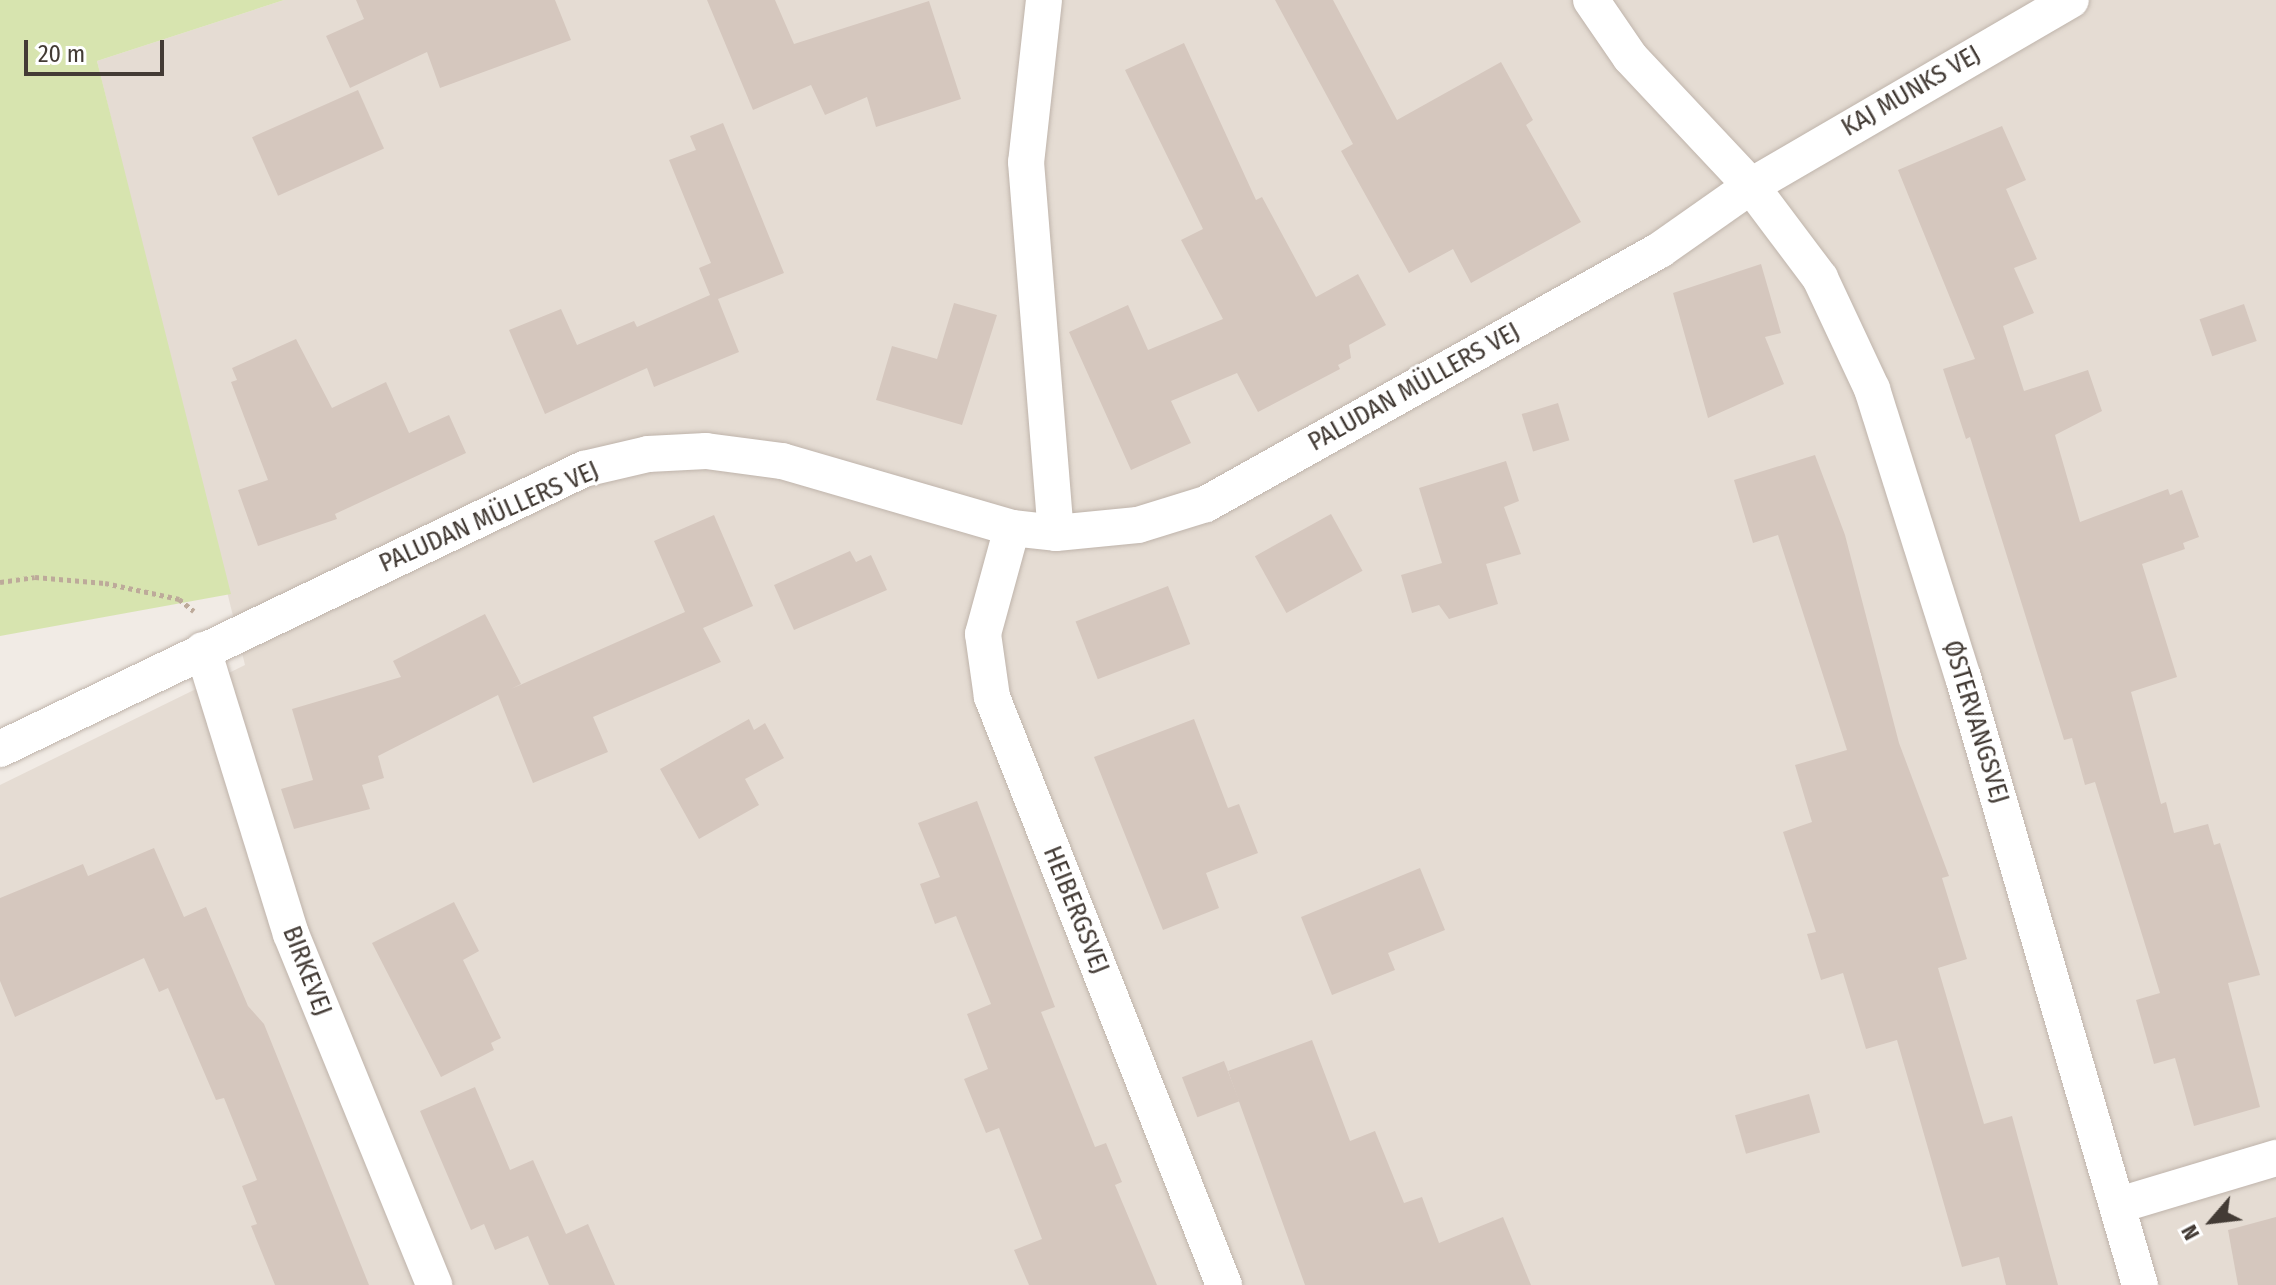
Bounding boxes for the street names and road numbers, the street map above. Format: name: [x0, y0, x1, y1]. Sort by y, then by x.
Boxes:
street label: KAJ MUNKS VEJ: [1836, 39, 1986, 143]
street label: PALUDAN MÜLLERS VEJ: [1303, 316, 1525, 458]
street label: PALUDAN MÜLLERS VEJ: [375, 455, 603, 579]
street label: ØSTERVANGSVEJ: [1936, 637, 2016, 807]
street label: HEIBERGSVEJ: [1036, 842, 1116, 978]
street label: BIRKEVEJ: [276, 922, 338, 1020]

